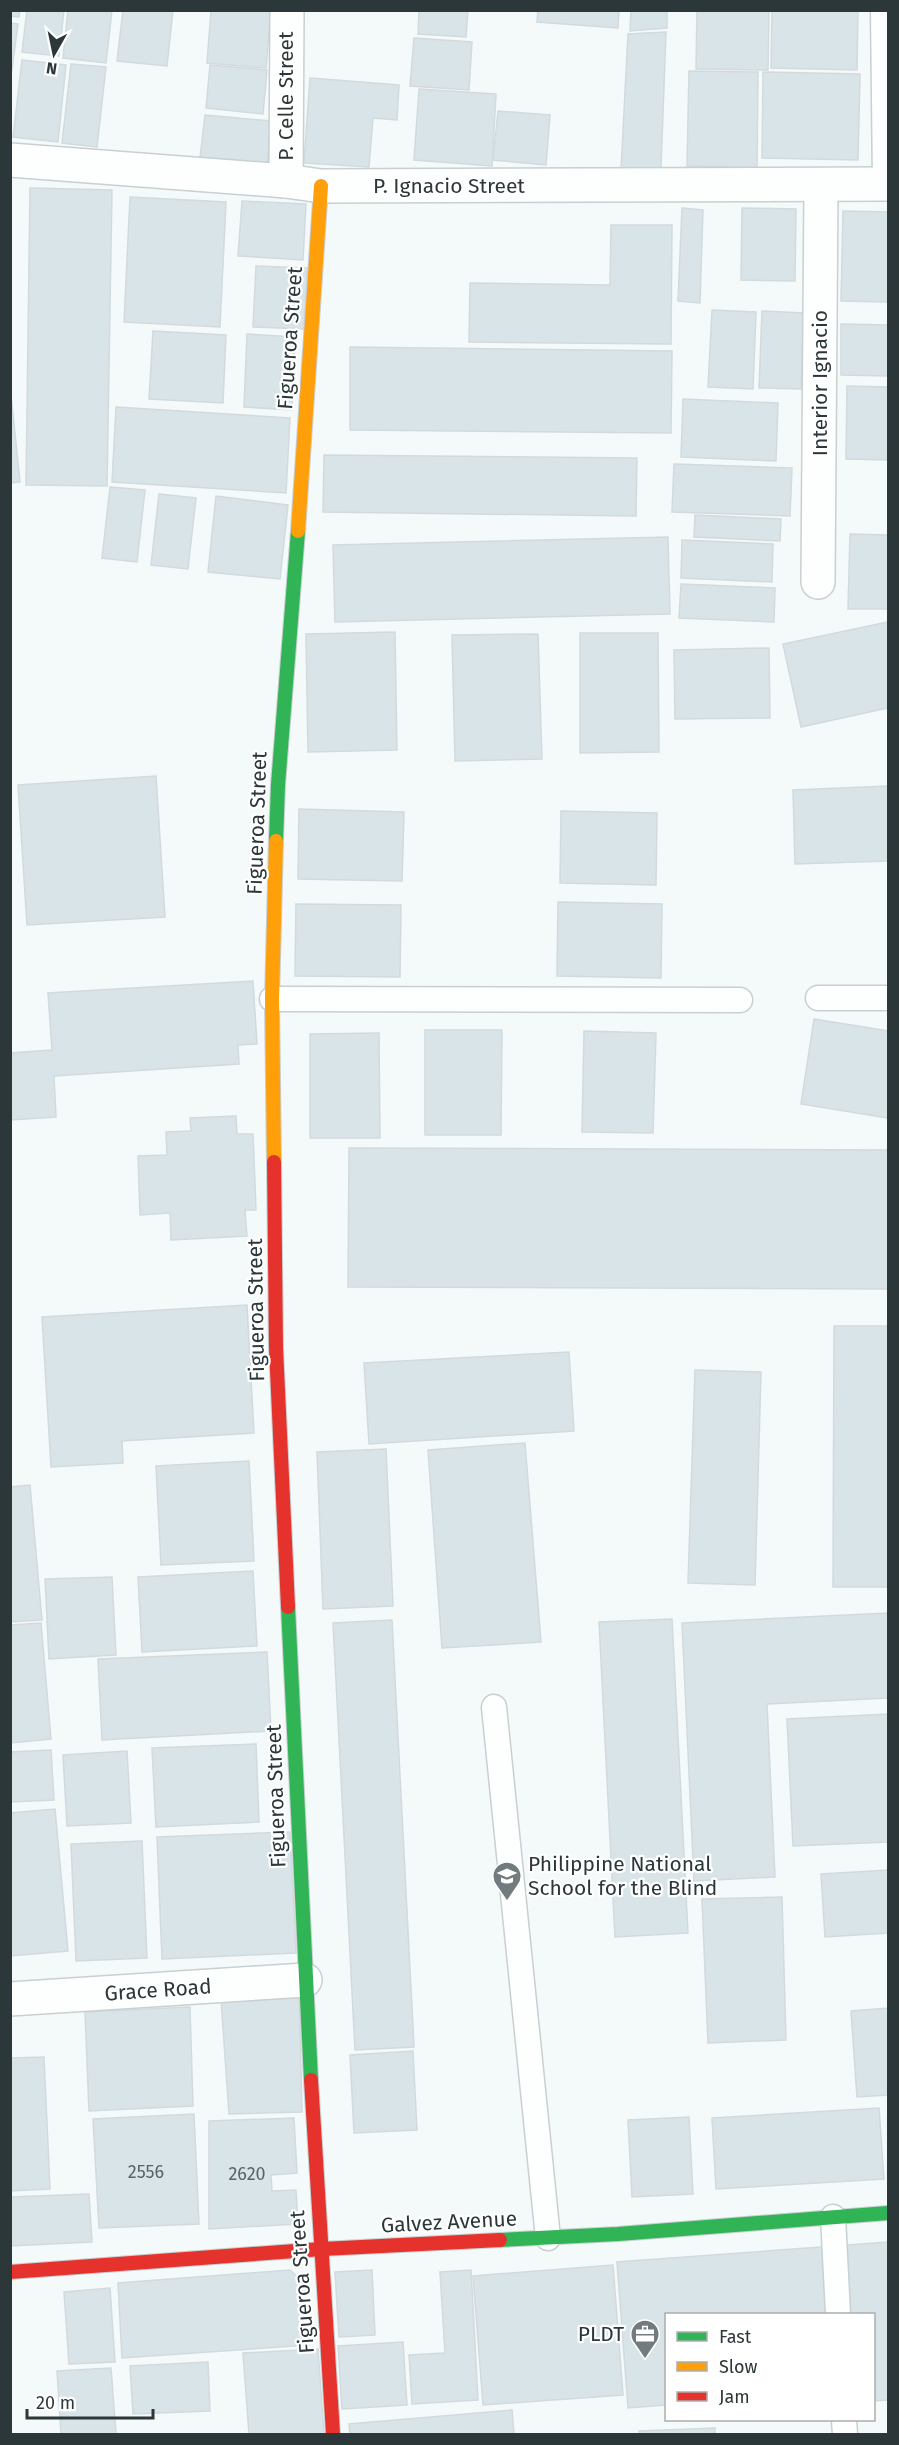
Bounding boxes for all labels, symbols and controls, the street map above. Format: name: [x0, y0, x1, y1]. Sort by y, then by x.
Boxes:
north arrow: [24, 24, 84, 84]
street label: P. Celle Street: [273, 31, 299, 161]
text: N: [45, 58, 58, 79]
street label: P. Ignacio Street: [373, 173, 525, 199]
street label: Figueroa Street: [272, 265, 308, 410]
street label: Interior Ignacio: [807, 310, 833, 456]
street label: Figueroa Street: [242, 750, 273, 895]
street label: Figueroa Street: [242, 1238, 270, 1382]
street label: Figueroa Street: [260, 1723, 291, 1868]
place label: Philippine National School for the Blind: [528, 1851, 717, 1901]
school or university icon: Philippine National School for the Blind: [491, 1860, 523, 1902]
street label: Grace Road: [104, 1973, 212, 2007]
house number: 2556: [128, 2161, 164, 2183]
house number: 2620: [228, 2163, 266, 2185]
street label: Galvez Avenue: [380, 2205, 518, 2239]
street label: Figueroa Street: [284, 2209, 320, 2354]
legend: [665, 2313, 875, 2421]
office icon: PLDT: [629, 2318, 661, 2360]
place label: PLDT: [578, 2321, 624, 2347]
text: Fast: [719, 2326, 752, 2348]
text: Slow: [719, 2356, 758, 2378]
scale bar: [27, 2382, 153, 2420]
text: Jam: [719, 2386, 750, 2408]
text: 20 m: [36, 2392, 75, 2414]

